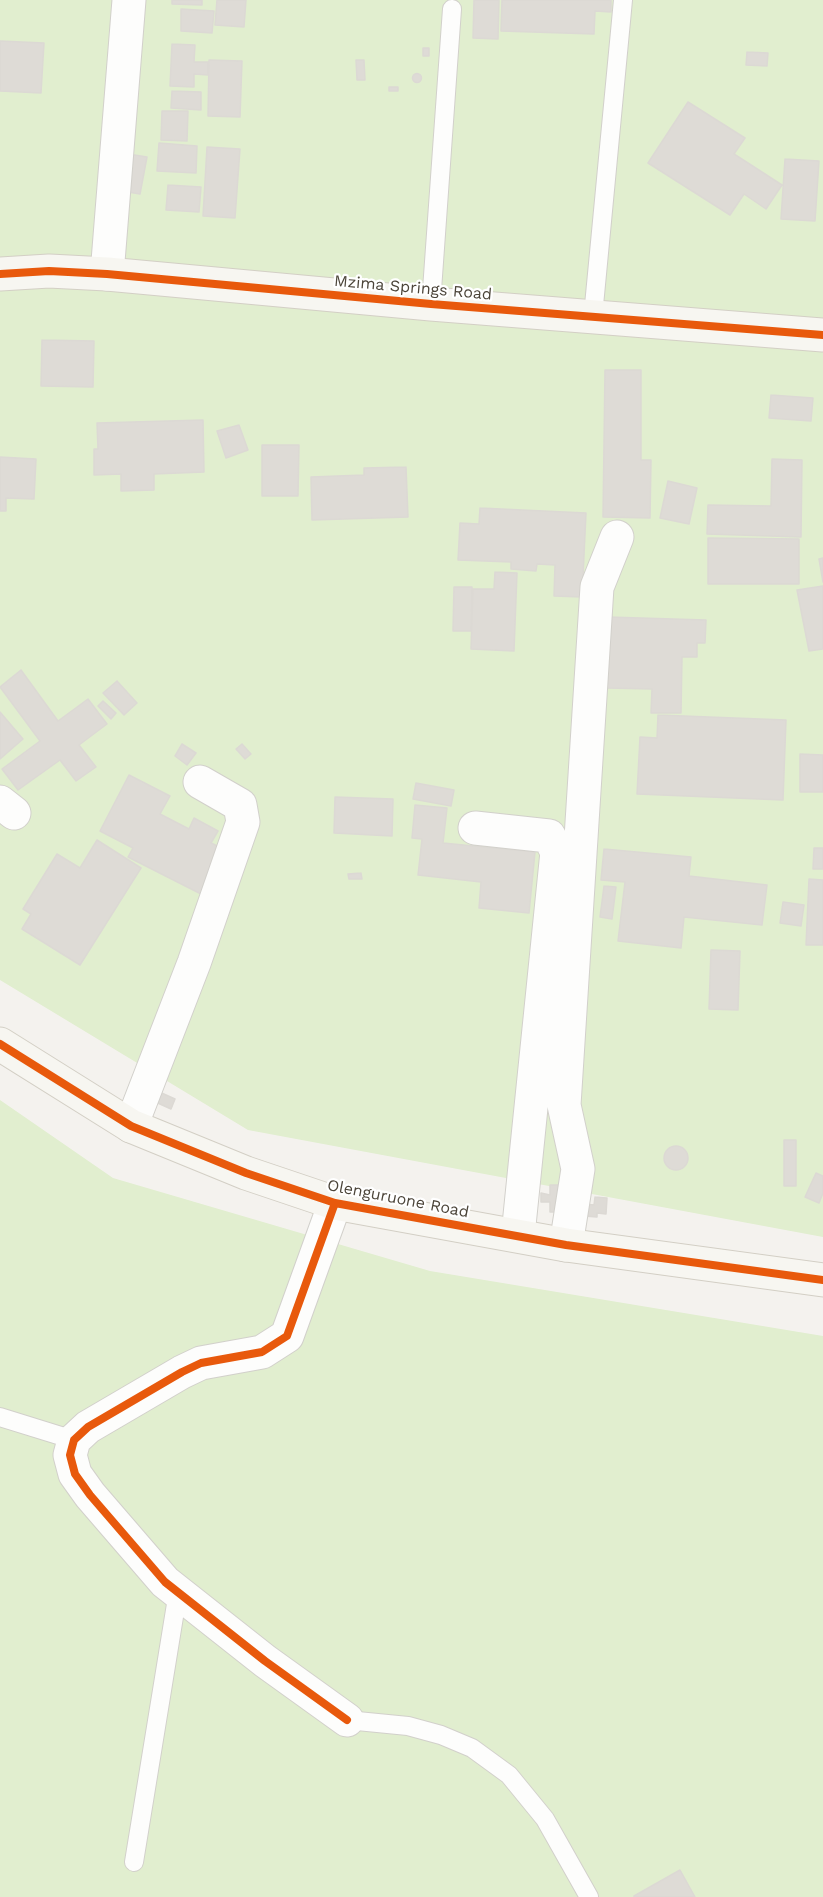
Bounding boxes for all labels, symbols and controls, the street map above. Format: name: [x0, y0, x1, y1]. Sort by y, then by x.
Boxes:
street label: Mzima Springs Road: [333, 272, 493, 304]
street label: Olenguruone Road: [325, 1176, 471, 1222]

